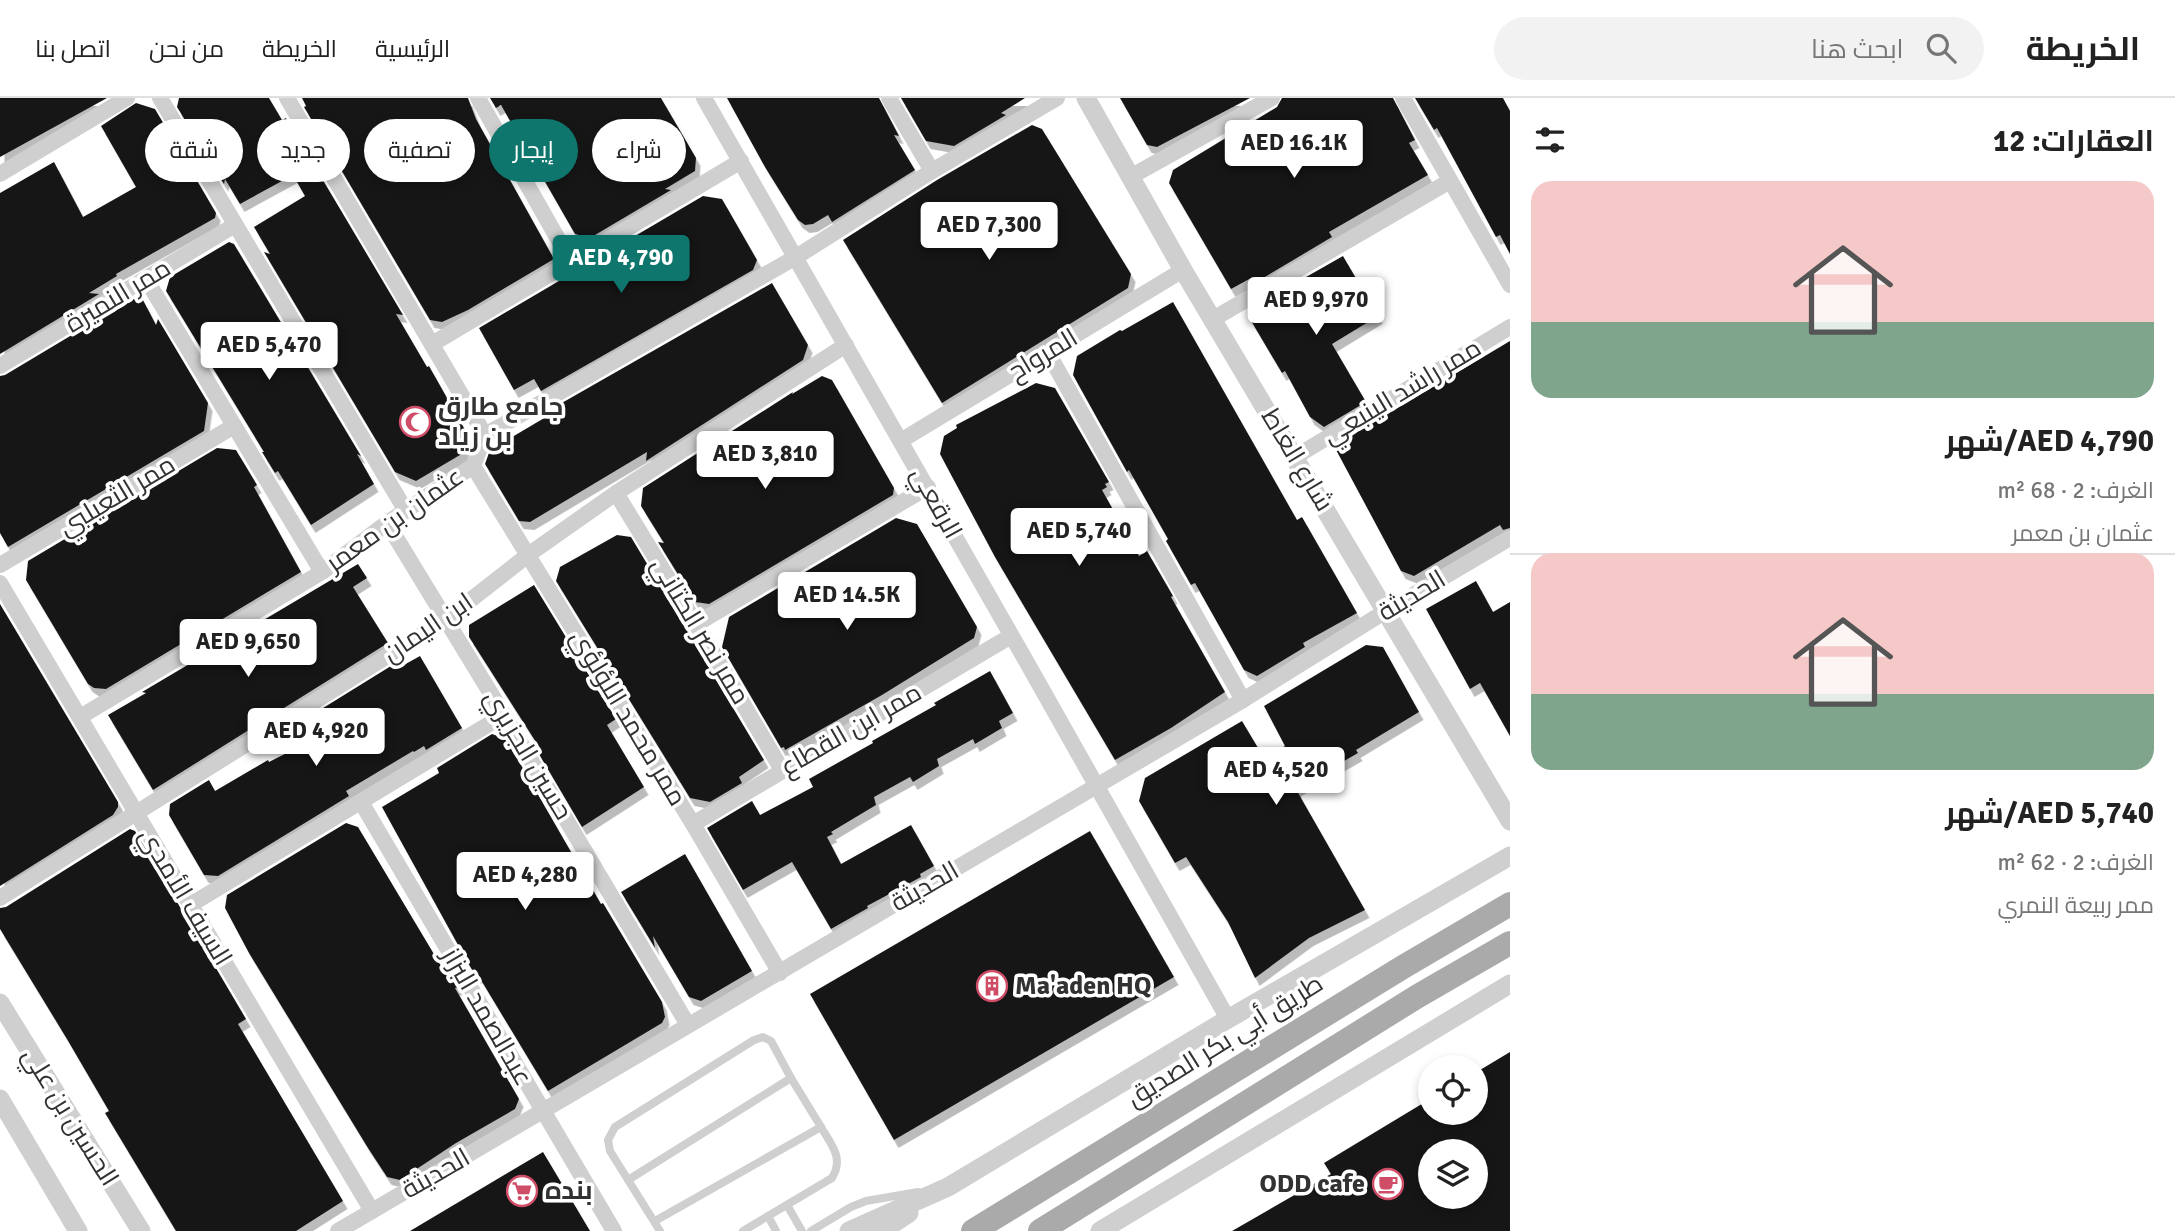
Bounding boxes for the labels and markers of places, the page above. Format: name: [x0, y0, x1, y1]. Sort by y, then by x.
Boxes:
pin: AED 16.1K: [1214, 120, 1374, 180]
pin: AED 7,300: [909, 202, 1069, 262]
pin: AED 4,790: [541, 236, 701, 295]
pin: AED 9,970: [1236, 278, 1396, 337]
pin: AED 5,470: [189, 322, 349, 382]
place label: جامع طارق بن زياد: [438, 391, 563, 453]
mosque icon: جامع طارق بن زياد: [398, 405, 432, 439]
pin: AED 3,810: [685, 432, 845, 491]
pin: AED 5,740: [999, 508, 1159, 568]
pin: AED 14.5K: [767, 573, 927, 632]
pin: AED 9,650: [168, 620, 328, 679]
pin: AED 4,920: [236, 708, 396, 768]
pin: AED 4,520: [1196, 748, 1356, 807]
pin: AED 4,280: [445, 852, 605, 912]
building icon: Ma'aden HQ: [975, 969, 1009, 1003]
place label: Ma'aden HQ: [1015, 970, 1151, 1002]
cafe icon: ODD cafe: [1371, 1167, 1405, 1201]
place label: ODD cafe: [1259, 1168, 1365, 1200]
supermarket icon: بنده: [505, 1174, 539, 1208]
place label: بنده: [545, 1175, 593, 1207]

